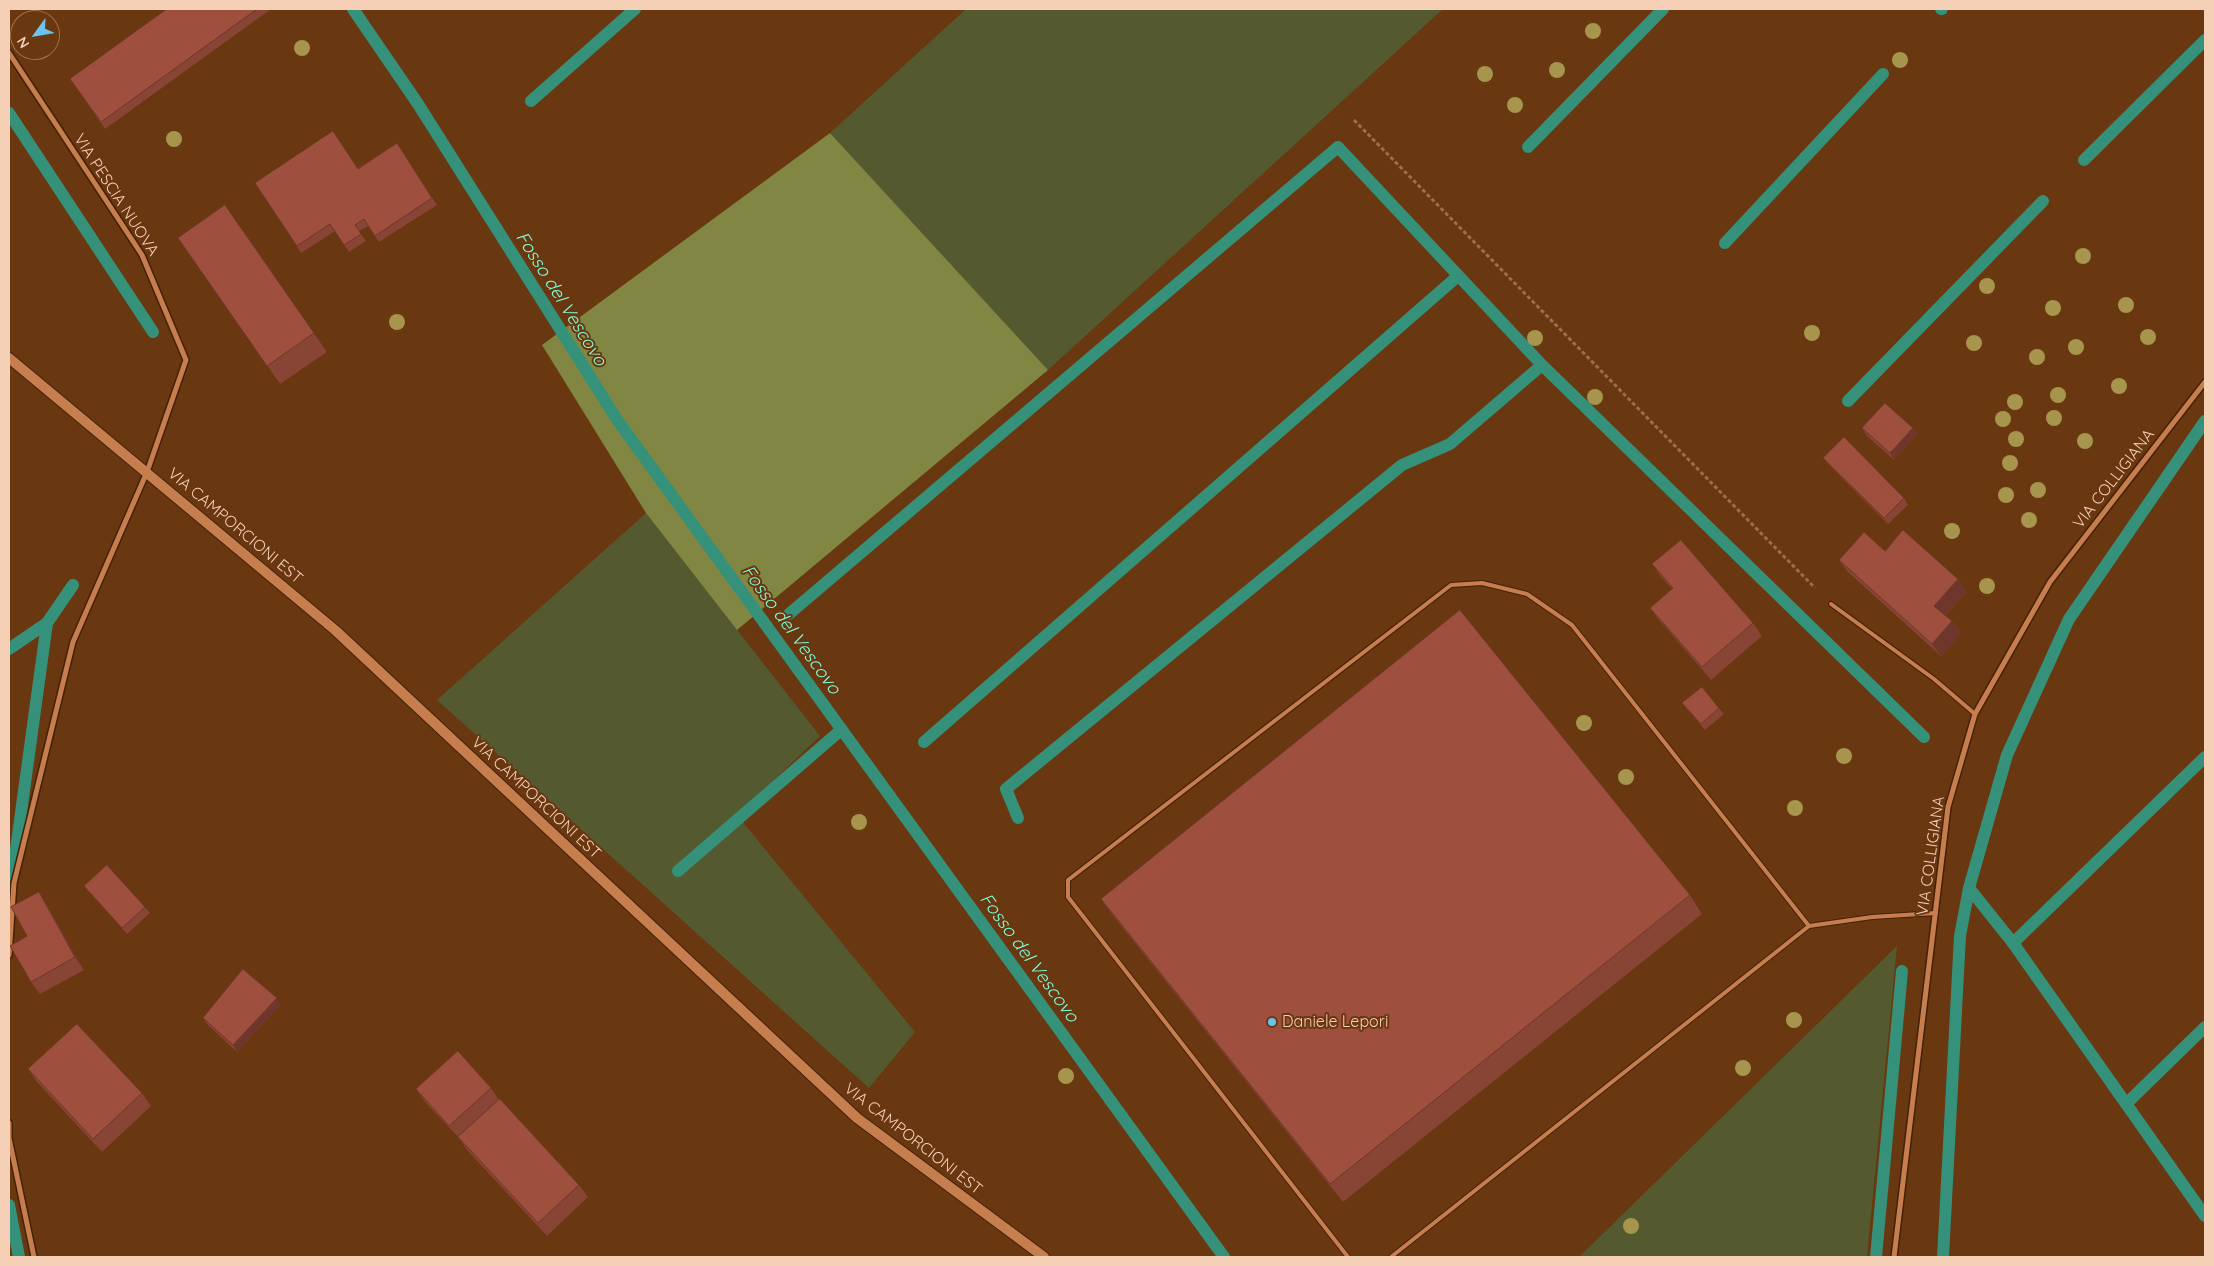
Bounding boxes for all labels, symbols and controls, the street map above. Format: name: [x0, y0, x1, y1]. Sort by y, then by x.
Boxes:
north arrow: [10, 10, 60, 60]
text: N: [13, 33, 33, 52]
street label: VIA PESCIA NUOVA: [69, 130, 163, 260]
water label: Fosso del Vescovo: [511, 228, 611, 370]
street label: VIA COLLIGIANA: [2069, 426, 2159, 532]
street label: VIA CAMPORCIONI EST: [164, 464, 306, 588]
water label: Fosso del Vescovo: [737, 561, 845, 699]
street label: VIA CAMPORCIONI EST: [467, 733, 605, 863]
street label: VIA COLLIGIANA: [1913, 795, 1949, 917]
water label: Fosso del Vescovo: [975, 889, 1083, 1027]
place label: Daniele Lepori: [1282, 1012, 1388, 1032]
marker: Daniele Lepori: [1266, 1016, 1278, 1028]
street label: VIA CAMPORCIONI EST: [840, 1079, 986, 1199]

